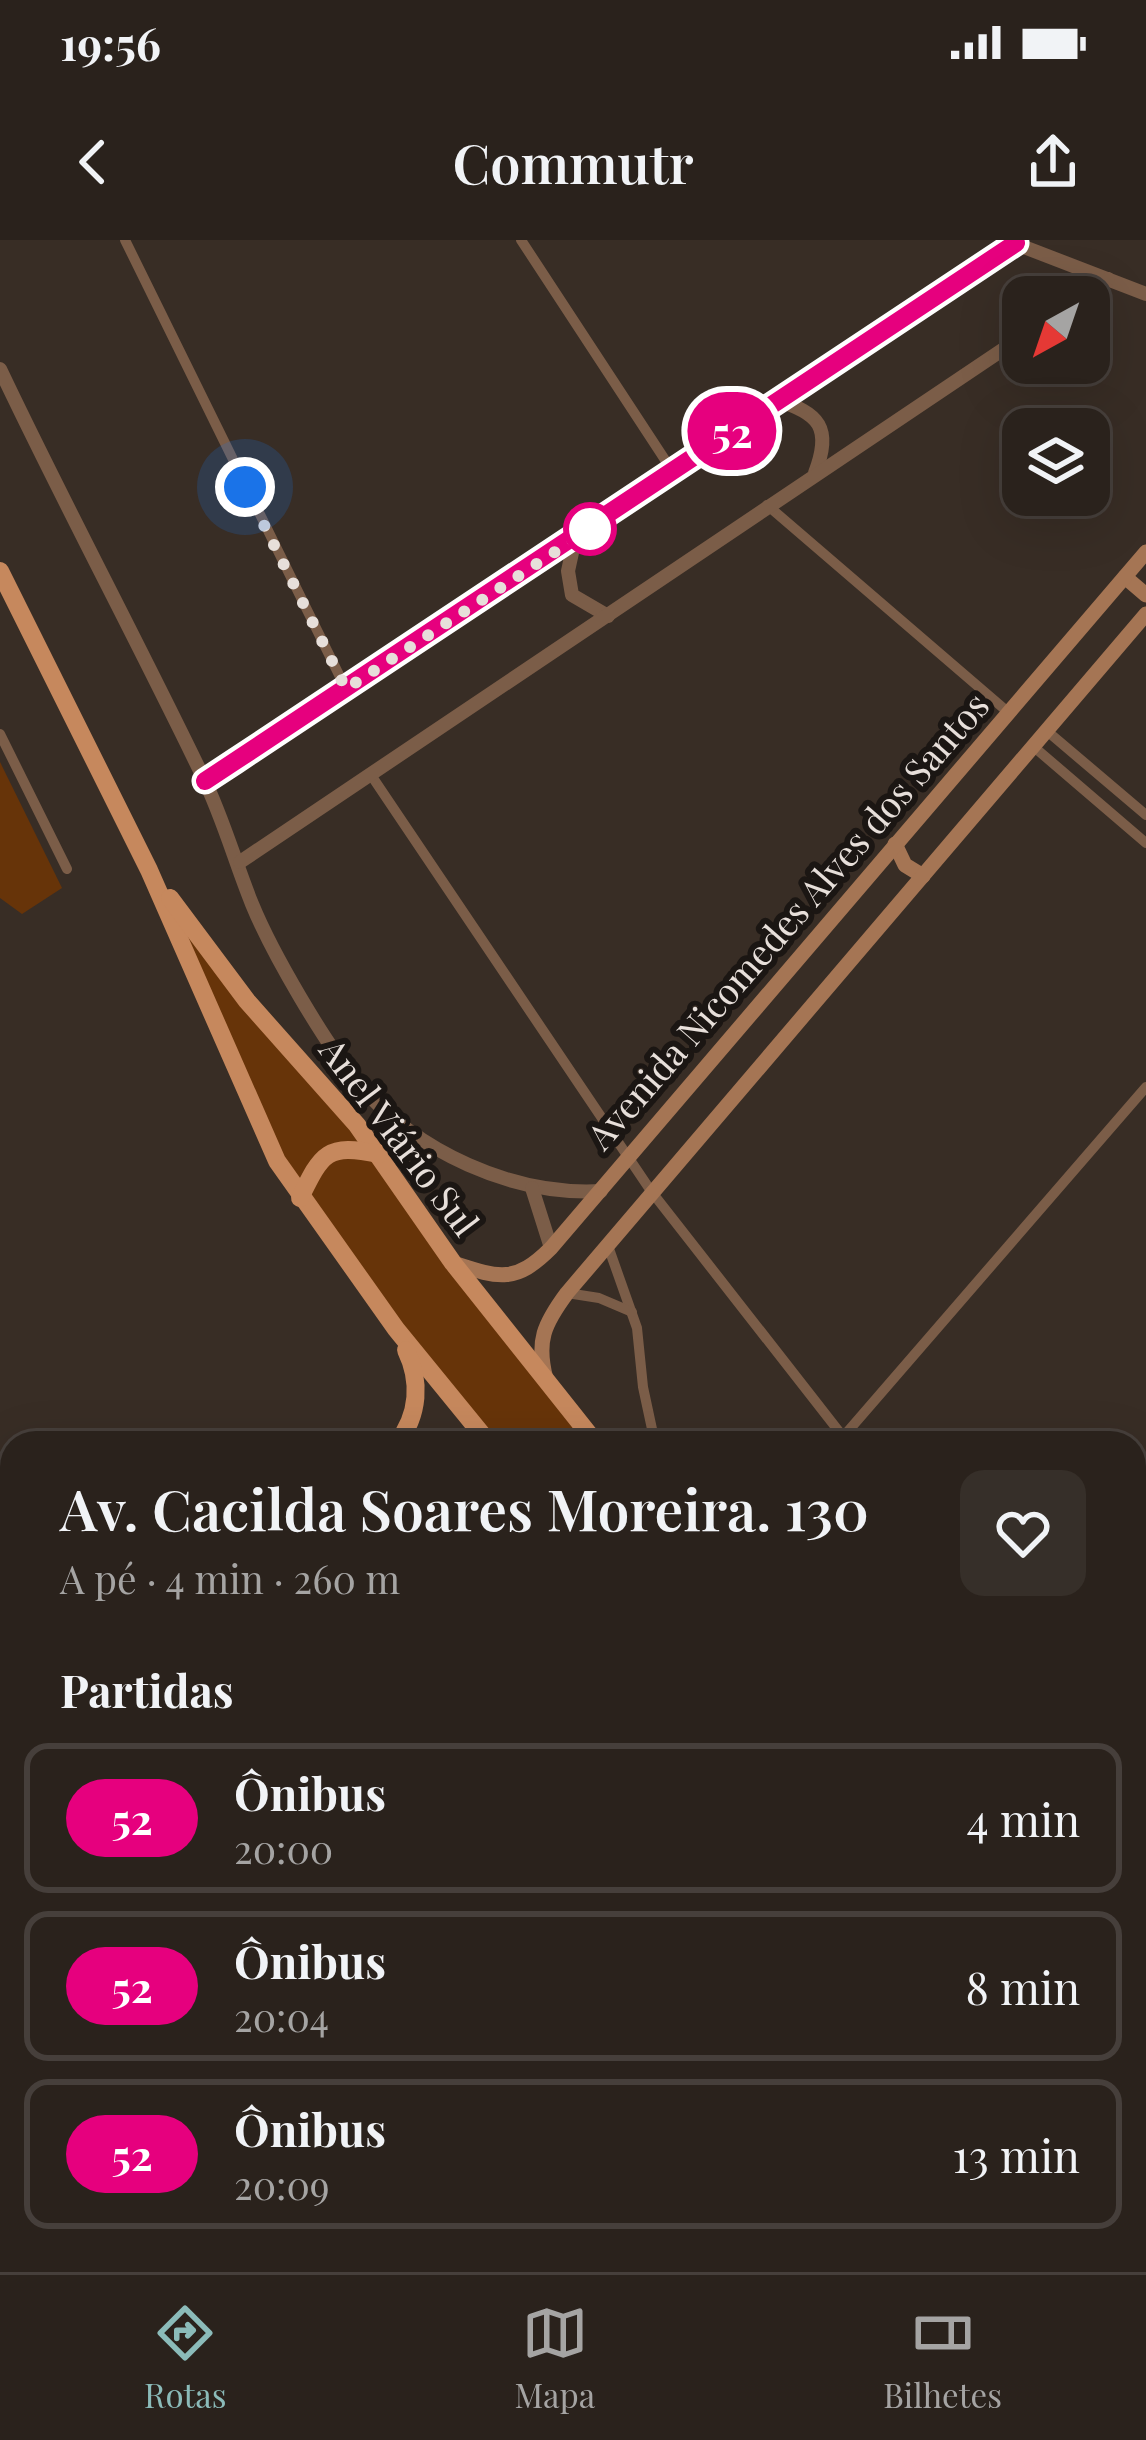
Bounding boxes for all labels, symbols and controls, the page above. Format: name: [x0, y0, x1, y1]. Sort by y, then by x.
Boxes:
text: 19:56: [60, 12, 161, 72]
text: Commutr: [452, 126, 694, 198]
icon: back: [60, 129, 126, 195]
icon: share: [1020, 129, 1086, 195]
north arrow: [1002, 276, 1110, 384]
map controls: [1002, 276, 1110, 516]
line badge: 52: [678, 392, 786, 470]
text: 52: [711, 403, 753, 459]
button: layers: [1002, 408, 1110, 516]
your location: [215, 457, 275, 517]
unlabelled marker: [565, 504, 615, 554]
street label: Avenida Nicomedes Alves dos Santos: [574, 681, 998, 1159]
street label: Anel Viário Sul: [310, 1026, 491, 1245]
text: Av. Cacilda Soares Moreira. 130: [60, 1469, 869, 1545]
button: heart: [960, 1470, 1086, 1596]
text: A pé · 4 min · 260 m: [60, 1552, 400, 1604]
text: Partidas: [60, 1659, 234, 1719]
text: Ônibus: [234, 1762, 386, 1822]
text: 4 min: [967, 1788, 1080, 1848]
text: 52: [111, 1790, 153, 1846]
text: 20:00: [234, 1822, 333, 1874]
text: Ônibus: [234, 1930, 386, 1990]
text: 8 min: [965, 1956, 1080, 2016]
text: 52: [111, 1958, 153, 2014]
text: 20:04: [234, 1990, 329, 2042]
text: Ônibus: [234, 2098, 386, 2158]
text: 13 min: [953, 2124, 1080, 2184]
text: 52: [111, 2126, 153, 2182]
text: 20:09: [234, 2158, 330, 2210]
tab: Rotas: [144, 2300, 226, 2416]
tab: Mapa: [514, 2300, 595, 2416]
tab: Bilhetes: [883, 2300, 1002, 2416]

